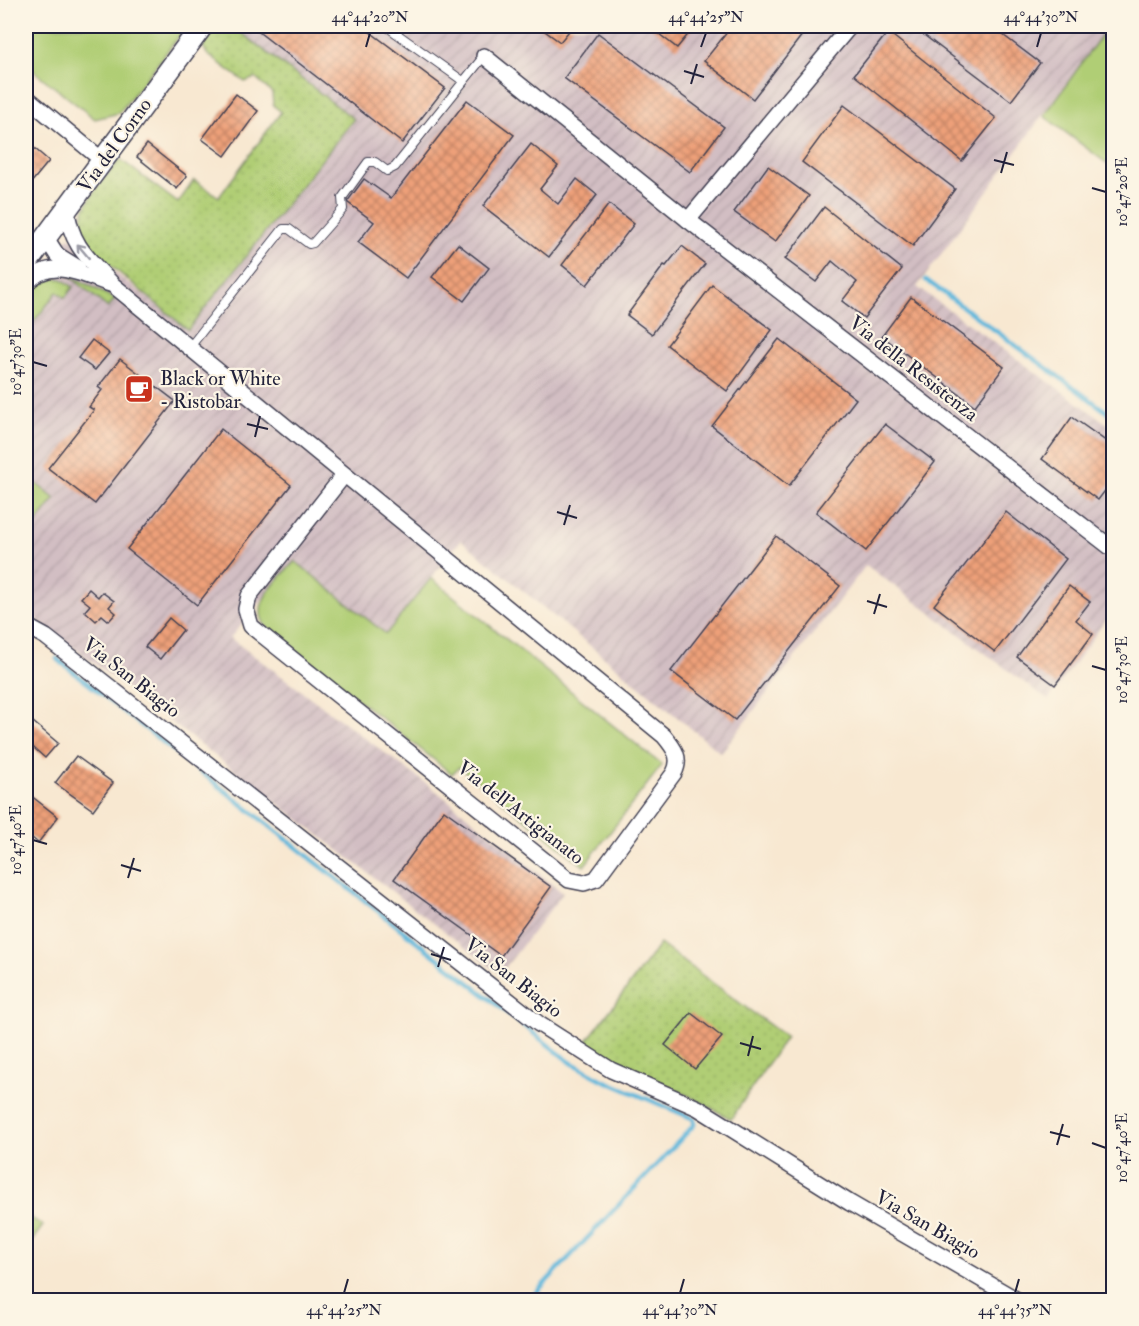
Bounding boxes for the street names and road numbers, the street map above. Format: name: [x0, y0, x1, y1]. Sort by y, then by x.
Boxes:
street label: Via del Corno: [72, 93, 157, 198]
street label: Via della Resistenza: [844, 310, 984, 427]
street label: Via San Biagio: [78, 632, 185, 723]
street label: Via dell'Artigianato: [452, 755, 589, 870]
street label: Via San Biagio: [460, 932, 567, 1023]
street label: Via San Biagio: [871, 1184, 985, 1264]

